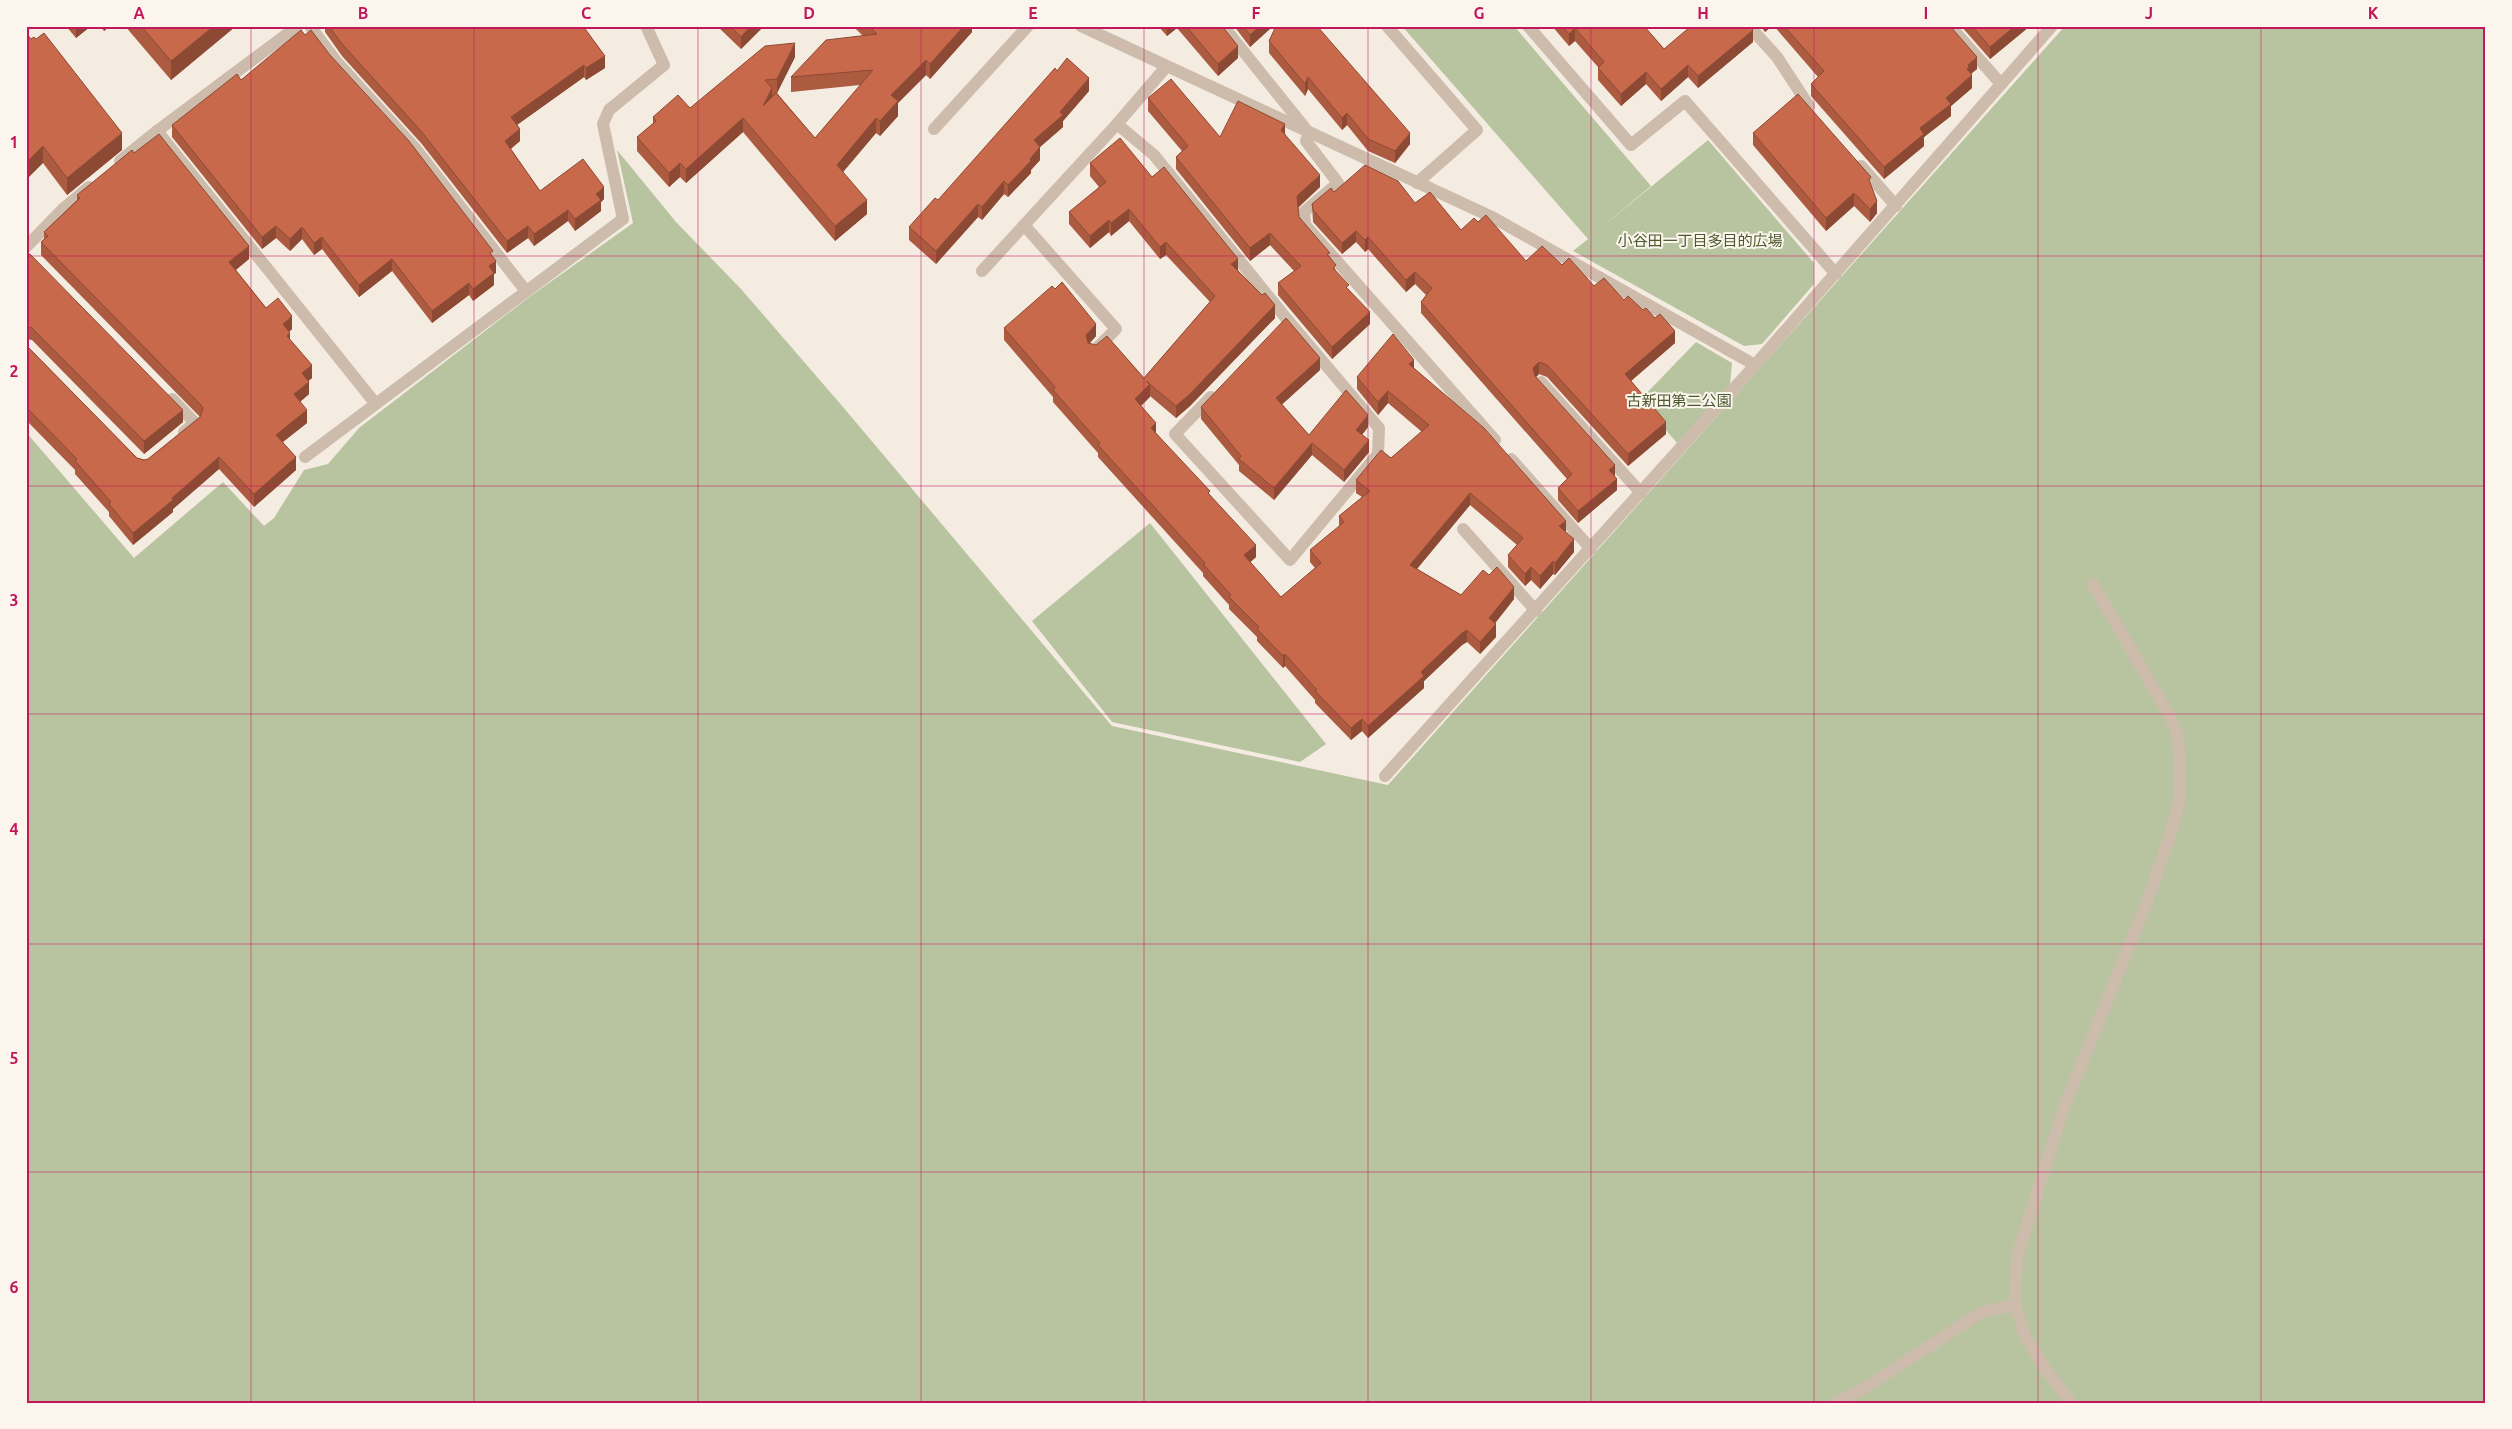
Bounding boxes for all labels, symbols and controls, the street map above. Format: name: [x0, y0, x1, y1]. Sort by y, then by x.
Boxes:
text: A: [133, 4, 145, 22]
text: B: [358, 4, 368, 22]
text: C: [581, 4, 591, 22]
text: D: [803, 4, 815, 22]
text: E: [1028, 4, 1038, 22]
text: F: [1252, 4, 1261, 22]
text: G: [1473, 4, 1485, 22]
text: H: [1697, 4, 1709, 22]
text: I: [1924, 4, 1928, 22]
text: J: [2145, 4, 2153, 22]
text: K: [2368, 4, 2379, 22]
text: 1: [9, 133, 19, 151]
park label: 小谷田一丁目多目的広場: [1617, 232, 1783, 249]
text: 2: [9, 362, 19, 380]
park label: 古新田第二公園: [1626, 392, 1732, 409]
text: 3: [9, 591, 19, 609]
text: 4: [9, 820, 19, 838]
text: 5: [9, 1049, 19, 1067]
text: 6: [9, 1278, 19, 1296]

